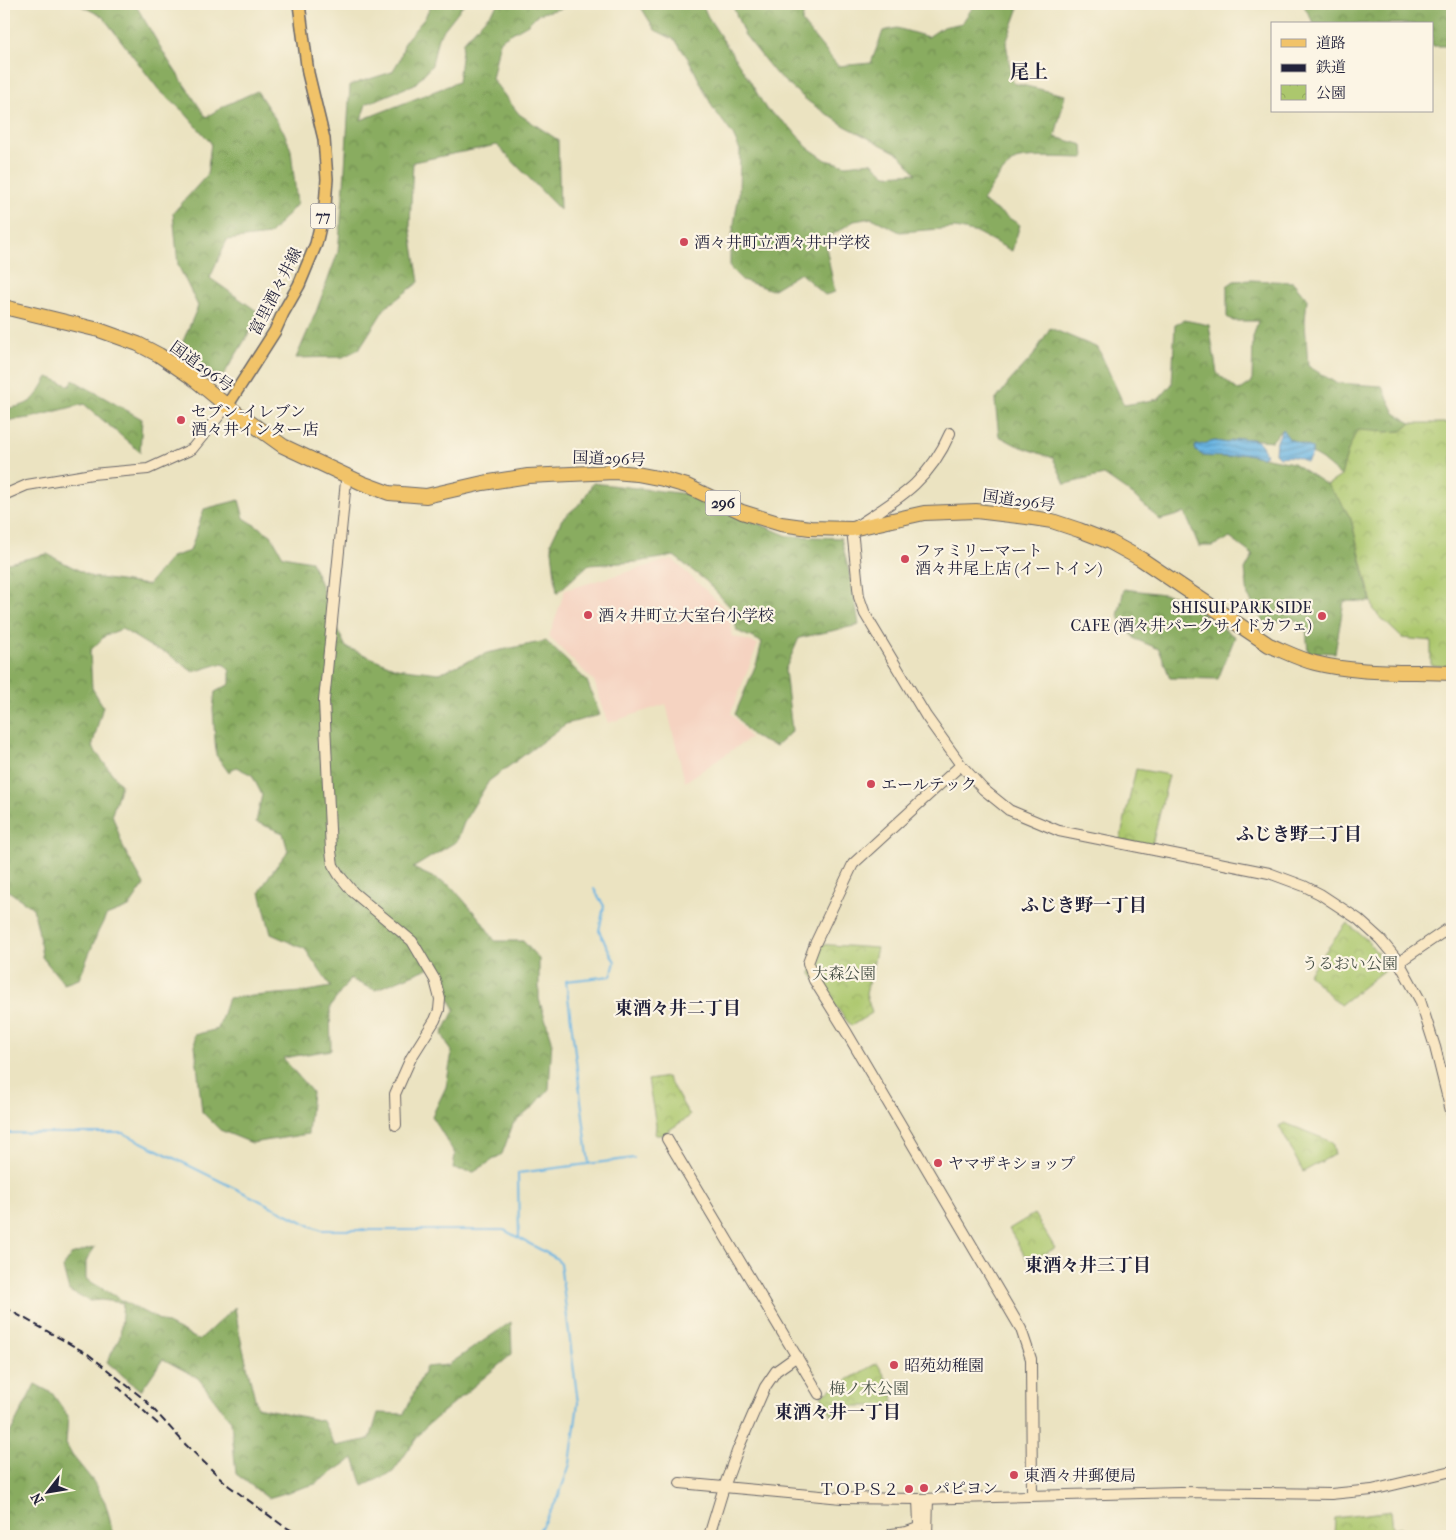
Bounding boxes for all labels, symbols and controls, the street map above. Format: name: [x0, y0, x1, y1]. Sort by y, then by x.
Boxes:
legend: [1271, 22, 1434, 112]
text: 道路: [1316, 34, 1346, 52]
text: 鉄道: [1316, 58, 1346, 76]
district label: 尾上: [1010, 61, 1048, 83]
text: 公園: [1316, 84, 1346, 102]
road number: 77: [310, 204, 336, 228]
place label: 酒々井町立酒々井中学校: [694, 233, 870, 252]
marker: 酒々井町立酒々井中学校: [678, 236, 690, 248]
street label: 富里酒々井線: [245, 244, 306, 338]
street label: 国道296号: [166, 337, 237, 396]
place label: セブン-イレブン 酒々井インター店: [191, 402, 318, 439]
marker: セブン-イレブン 酒々井インター店: [175, 414, 187, 426]
street label: 国道296号: [572, 448, 646, 469]
street label: 国道296号: [981, 486, 1057, 515]
road number: 296: [706, 490, 740, 516]
place label: ファミリーマート 酒々井尾上店 (イートイン): [915, 541, 1103, 578]
marker: ファミリーマート 酒々井尾上店 (イートイン): [899, 553, 911, 565]
place label: SHISUI PARK SIDE CAFE (酒々井パークサイドカフェ): [1071, 598, 1312, 635]
place label: 酒々井町立大室台小学校: [598, 606, 774, 625]
marker: 酒々井町立大室台小学校: [582, 609, 594, 621]
marker: SHISUI PARK SIDE CAFE (酒々井パークサイドカフェ): [1316, 610, 1328, 622]
place label: エールテック: [881, 775, 977, 794]
marker: エールテック: [865, 778, 877, 790]
district label: ふじき野二丁目: [1236, 824, 1362, 845]
district label: ふじき野一丁目: [1021, 895, 1147, 916]
park label: うるおい公園: [1302, 954, 1398, 973]
park label: 大森公園: [812, 964, 876, 983]
district label: 東酒々井二丁目: [615, 998, 741, 1019]
place label: ヤマザキショップ: [948, 1154, 1076, 1173]
marker: ヤマザキショップ: [932, 1157, 944, 1169]
district label: 東酒々井三丁目: [1025, 1255, 1151, 1276]
place label: 昭苑幼稚園: [904, 1356, 984, 1375]
marker: 昭苑幼稚園: [888, 1359, 900, 1371]
park label: 梅ノ木公園: [829, 1379, 909, 1398]
district label: 東酒々井一丁目: [775, 1402, 901, 1423]
place label: 東酒々井郵便局: [1024, 1466, 1136, 1485]
north arrow: [22, 1468, 72, 1518]
marker: 東酒々井郵便局: [1008, 1469, 1020, 1481]
place label: パピヨン: [934, 1479, 998, 1498]
place label: ＴＯＰＳ２: [819, 1480, 899, 1499]
marker: パピヨン: [918, 1482, 930, 1494]
marker: ＴＯＰＳ２: [903, 1483, 915, 1495]
text: N: [27, 1489, 47, 1507]

